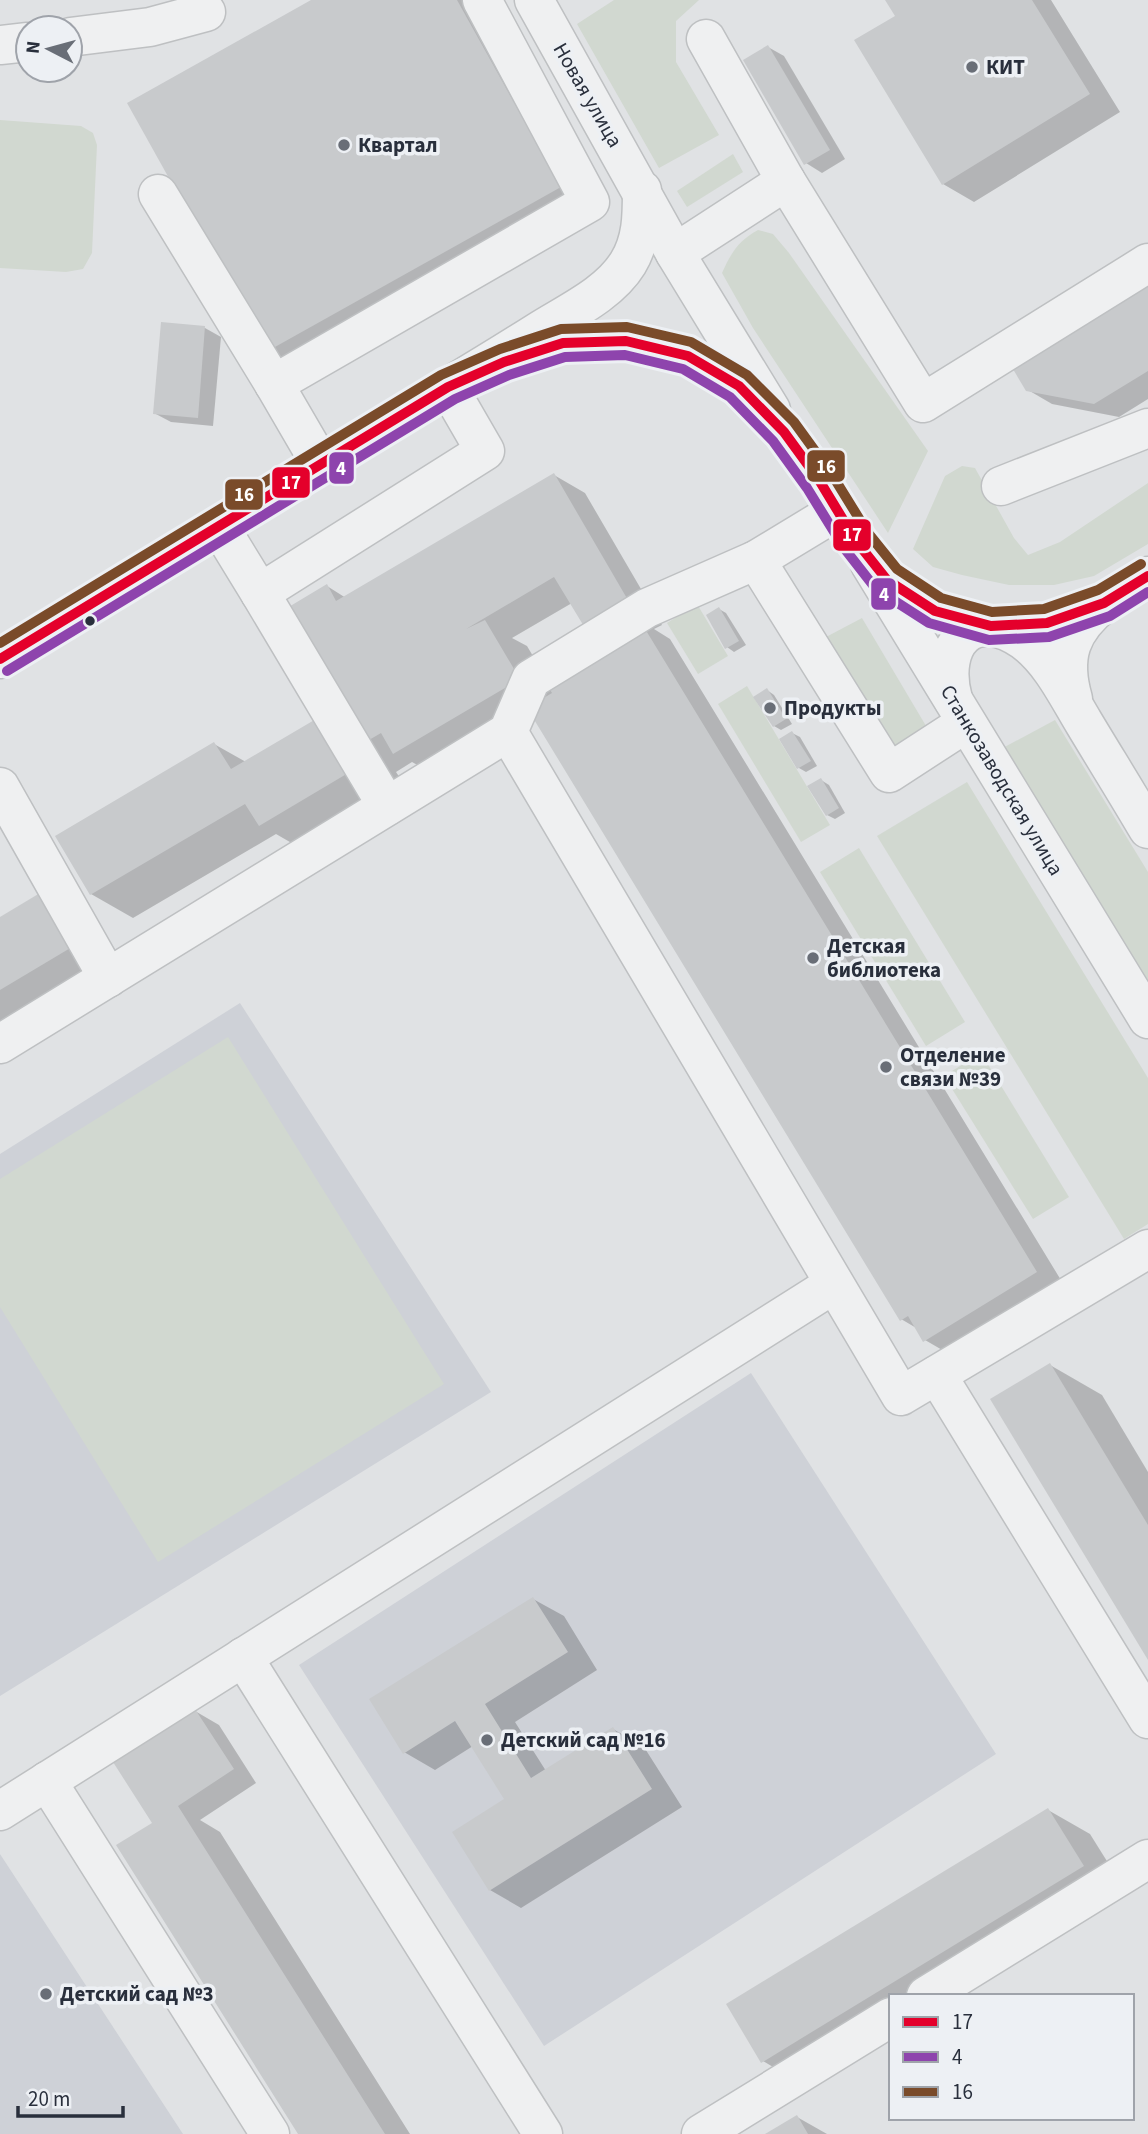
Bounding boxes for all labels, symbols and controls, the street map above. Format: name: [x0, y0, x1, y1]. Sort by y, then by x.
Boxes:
north arrow: [14, 14, 84, 84]
street label: Новая улица: [546, 37, 630, 153]
text: N: [19, 40, 48, 55]
place label: КИТ: [986, 52, 1025, 82]
marker: КИТ: [964, 59, 980, 75]
place label: Квартал: [358, 130, 438, 160]
marker: Квартал: [336, 137, 352, 153]
line badge: 16: [806, 449, 846, 483]
line badge: 4: [328, 451, 355, 485]
text: 16: [816, 454, 836, 481]
text: 4: [336, 456, 346, 483]
line badge: 17: [271, 466, 311, 499]
text: 17: [281, 470, 301, 497]
line badge: 16: [224, 478, 264, 511]
text: 16: [234, 482, 254, 509]
line badge: 17: [832, 518, 872, 552]
text: 17: [842, 522, 862, 549]
line badge: 4: [870, 577, 897, 611]
text: 4: [879, 582, 889, 609]
unlabelled marker: [83, 614, 97, 628]
street label: Станкозаводская улица: [933, 679, 1071, 881]
place label: Продукты: [784, 693, 881, 723]
marker: Продукты: [762, 700, 778, 716]
place label: Детская библиотека: [827, 931, 941, 985]
marker: Детская библиотека: [805, 950, 821, 966]
place label: Отделение связи №39: [900, 1040, 1006, 1094]
marker: Отделение связи №39: [878, 1059, 894, 1075]
place label: Детский сад №16: [501, 1725, 666, 1755]
marker: Детский сад №16: [479, 1732, 495, 1748]
place label: Детский сад №3: [60, 1979, 214, 2009]
marker: Детский сад №3: [38, 1986, 54, 2002]
legend: [889, 1994, 1134, 2120]
text: 17: [952, 2007, 973, 2037]
text: 4: [952, 2042, 962, 2072]
scale bar: [18, 2074, 122, 2118]
text: 16: [952, 2077, 973, 2107]
text: 20 m: [28, 2084, 70, 2114]

